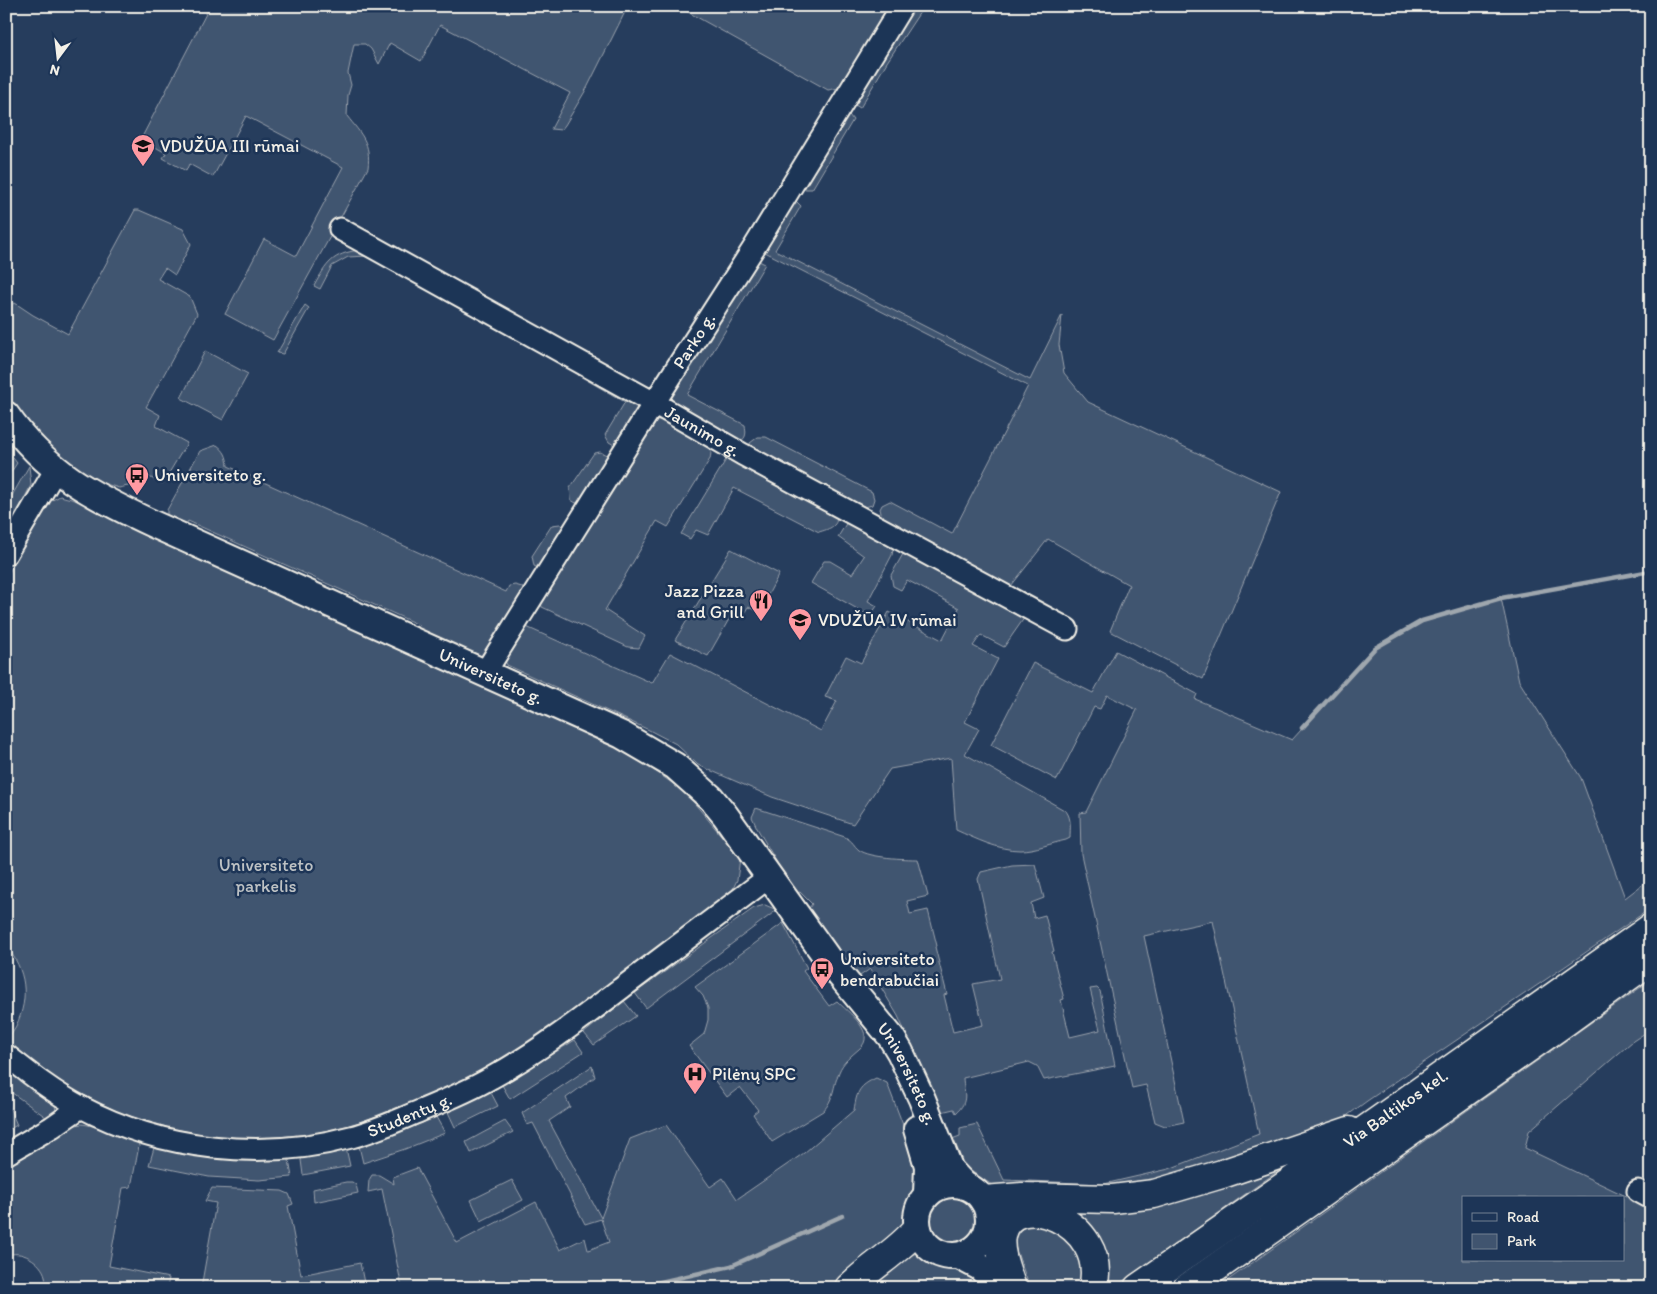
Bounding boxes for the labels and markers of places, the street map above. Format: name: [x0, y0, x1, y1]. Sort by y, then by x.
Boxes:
school or university icon: VDUŽŪA III rūmai: [130, 133, 156, 167]
place label: VDUŽŪA III rūmai: [160, 135, 299, 157]
bus stop icon: Universiteto g.: [124, 462, 150, 496]
place label: Universiteto g.: [154, 464, 266, 486]
place label: Jazz Pizza and Grill: [665, 580, 745, 623]
restaurant icon: Jazz Pizza and Grill: [748, 588, 774, 622]
school or university icon: VDUŽŪA IV rūmai: [787, 607, 813, 641]
place label: VDUŽŪA IV rūmai: [818, 609, 957, 631]
place label: Universiteto bendrabučiai: [840, 948, 939, 991]
bus stop icon: Universiteto bendrabučiai: [809, 956, 835, 990]
hospital icon: Pilėnų SPC: [682, 1061, 708, 1095]
place label: Pilėnų SPC: [712, 1063, 796, 1085]

